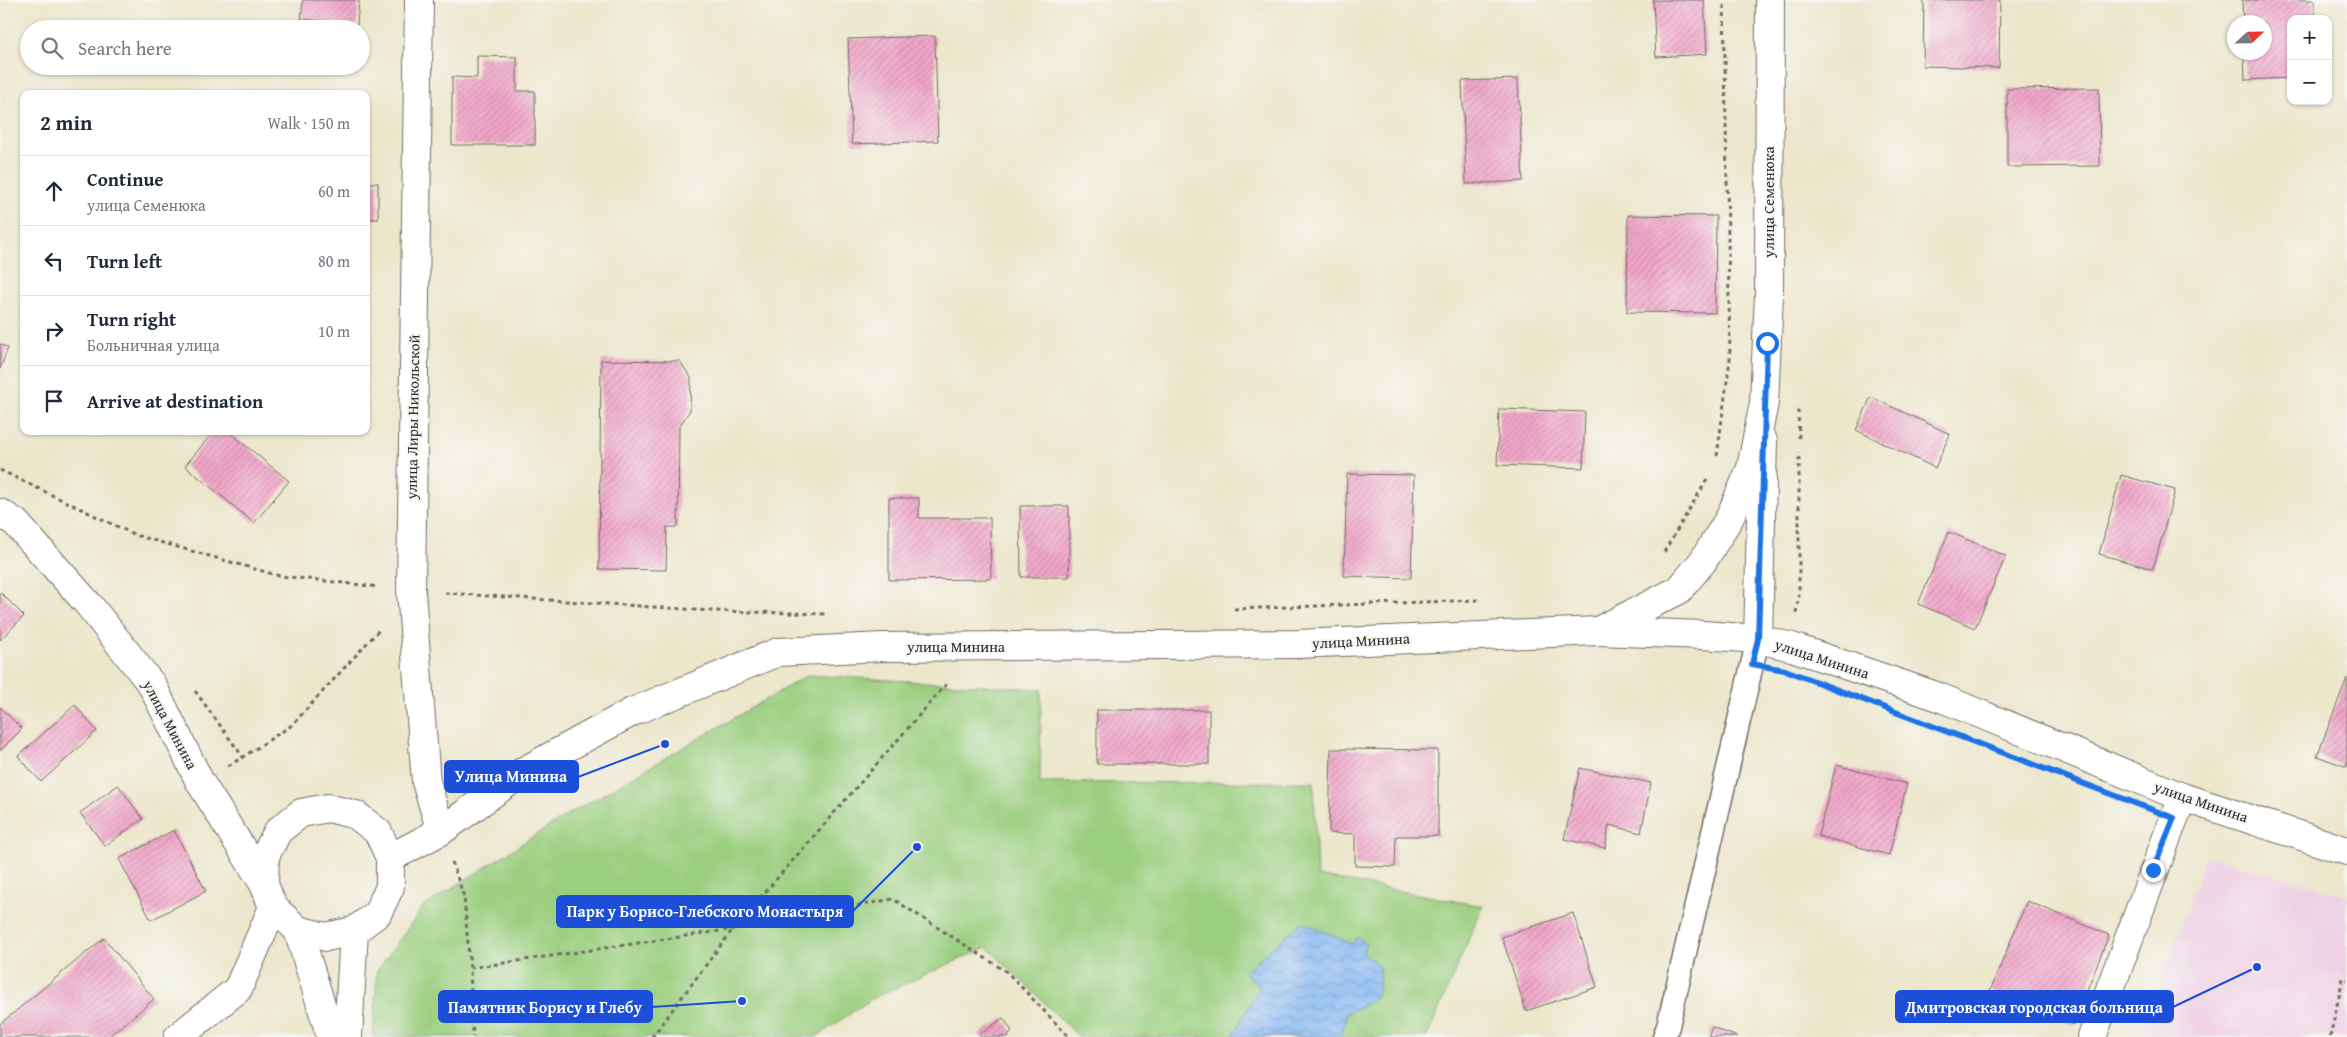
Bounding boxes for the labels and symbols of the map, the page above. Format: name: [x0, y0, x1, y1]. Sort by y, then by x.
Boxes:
north arrow: [2227, 15, 2272, 60]
street label: улица Семенюка: [1758, 146, 1779, 259]
route start: [1756, 332, 1779, 355]
street label: улица Лиры Никольской: [401, 334, 424, 501]
street label: улица Минина: [1311, 627, 1411, 654]
street label: улица Минина: [1771, 633, 1873, 684]
street label: улица Минина: [906, 636, 1006, 657]
street label: улица Минина: [138, 676, 203, 774]
callout: Улица Минина: [445, 761, 578, 792]
text: Улица Минина: [455, 764, 568, 788]
street label: улица Минина: [2150, 775, 2252, 828]
route end: [2142, 859, 2165, 882]
callout: Парк у Борисо-Глебского Монастыря: [557, 896, 853, 927]
text: Парк у Борисо-Глебского Монастыря: [567, 899, 844, 923]
callout: Памятник Борису и Глебу: [439, 991, 652, 1022]
callout: Дмитровская городская больница: [1896, 991, 2173, 1022]
text: Памятник Борису и Глебу: [448, 995, 642, 1019]
text: Дмитровская городская больница: [1904, 995, 2164, 1019]

